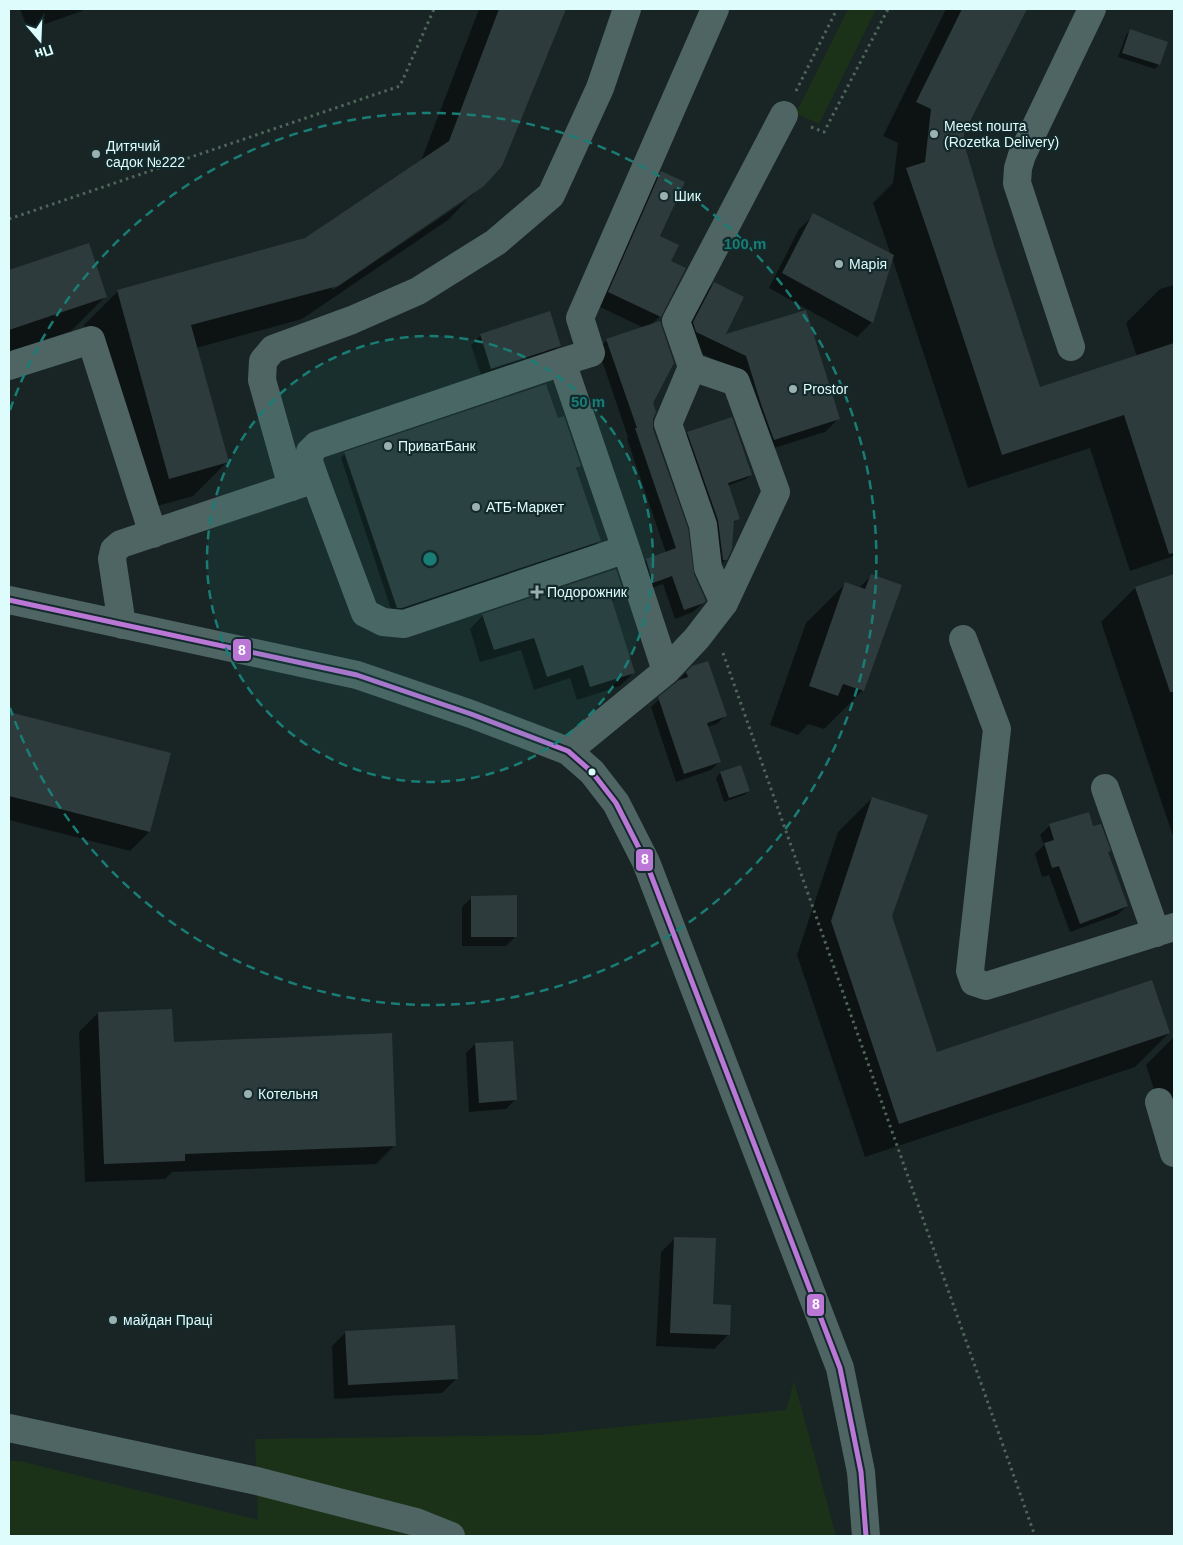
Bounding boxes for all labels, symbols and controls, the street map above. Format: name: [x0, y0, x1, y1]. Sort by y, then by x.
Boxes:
north arrow: [15, 15, 65, 65]
text: Пн: [33, 42, 56, 63]
place label: Meest пошта (Rozetka Delivery): [944, 118, 1059, 150]
marker: Meest пошта (Rozetka Delivery): [928, 128, 940, 140]
place label: Дитячий садок №222: [106, 138, 185, 170]
marker: Дитячий садок №222: [90, 148, 102, 160]
place label: Шик: [674, 188, 702, 204]
marker: Шик: [658, 190, 670, 202]
text: 100 m: [724, 235, 766, 252]
place label: Марія: [849, 256, 887, 272]
marker: Марія: [833, 258, 845, 270]
place label: Prostor: [803, 381, 848, 397]
marker: Prostor: [787, 383, 799, 395]
text: 50 m: [571, 393, 605, 410]
place label: ПриватБанк: [398, 438, 477, 454]
marker: ПриватБанк: [382, 440, 394, 452]
place label: АТБ-Маркет: [486, 499, 565, 515]
marker: АТБ-Маркет: [470, 501, 482, 513]
centre of rings: [421, 550, 439, 568]
place label: Подорожник: [547, 584, 628, 600]
marker: Подорожник: [531, 586, 543, 598]
line badge: 8: [232, 638, 252, 662]
text: 8: [238, 642, 246, 658]
unlabelled marker: [587, 767, 597, 777]
line badge: 8: [635, 848, 654, 872]
text: 8: [641, 851, 649, 867]
place label: Котельня: [258, 1086, 318, 1102]
marker: Котельня: [242, 1088, 254, 1100]
line badge: 8: [806, 1293, 825, 1317]
text: 8: [812, 1296, 820, 1312]
place label: майдан Праці: [123, 1312, 213, 1328]
marker: майдан Праці: [107, 1314, 119, 1326]

